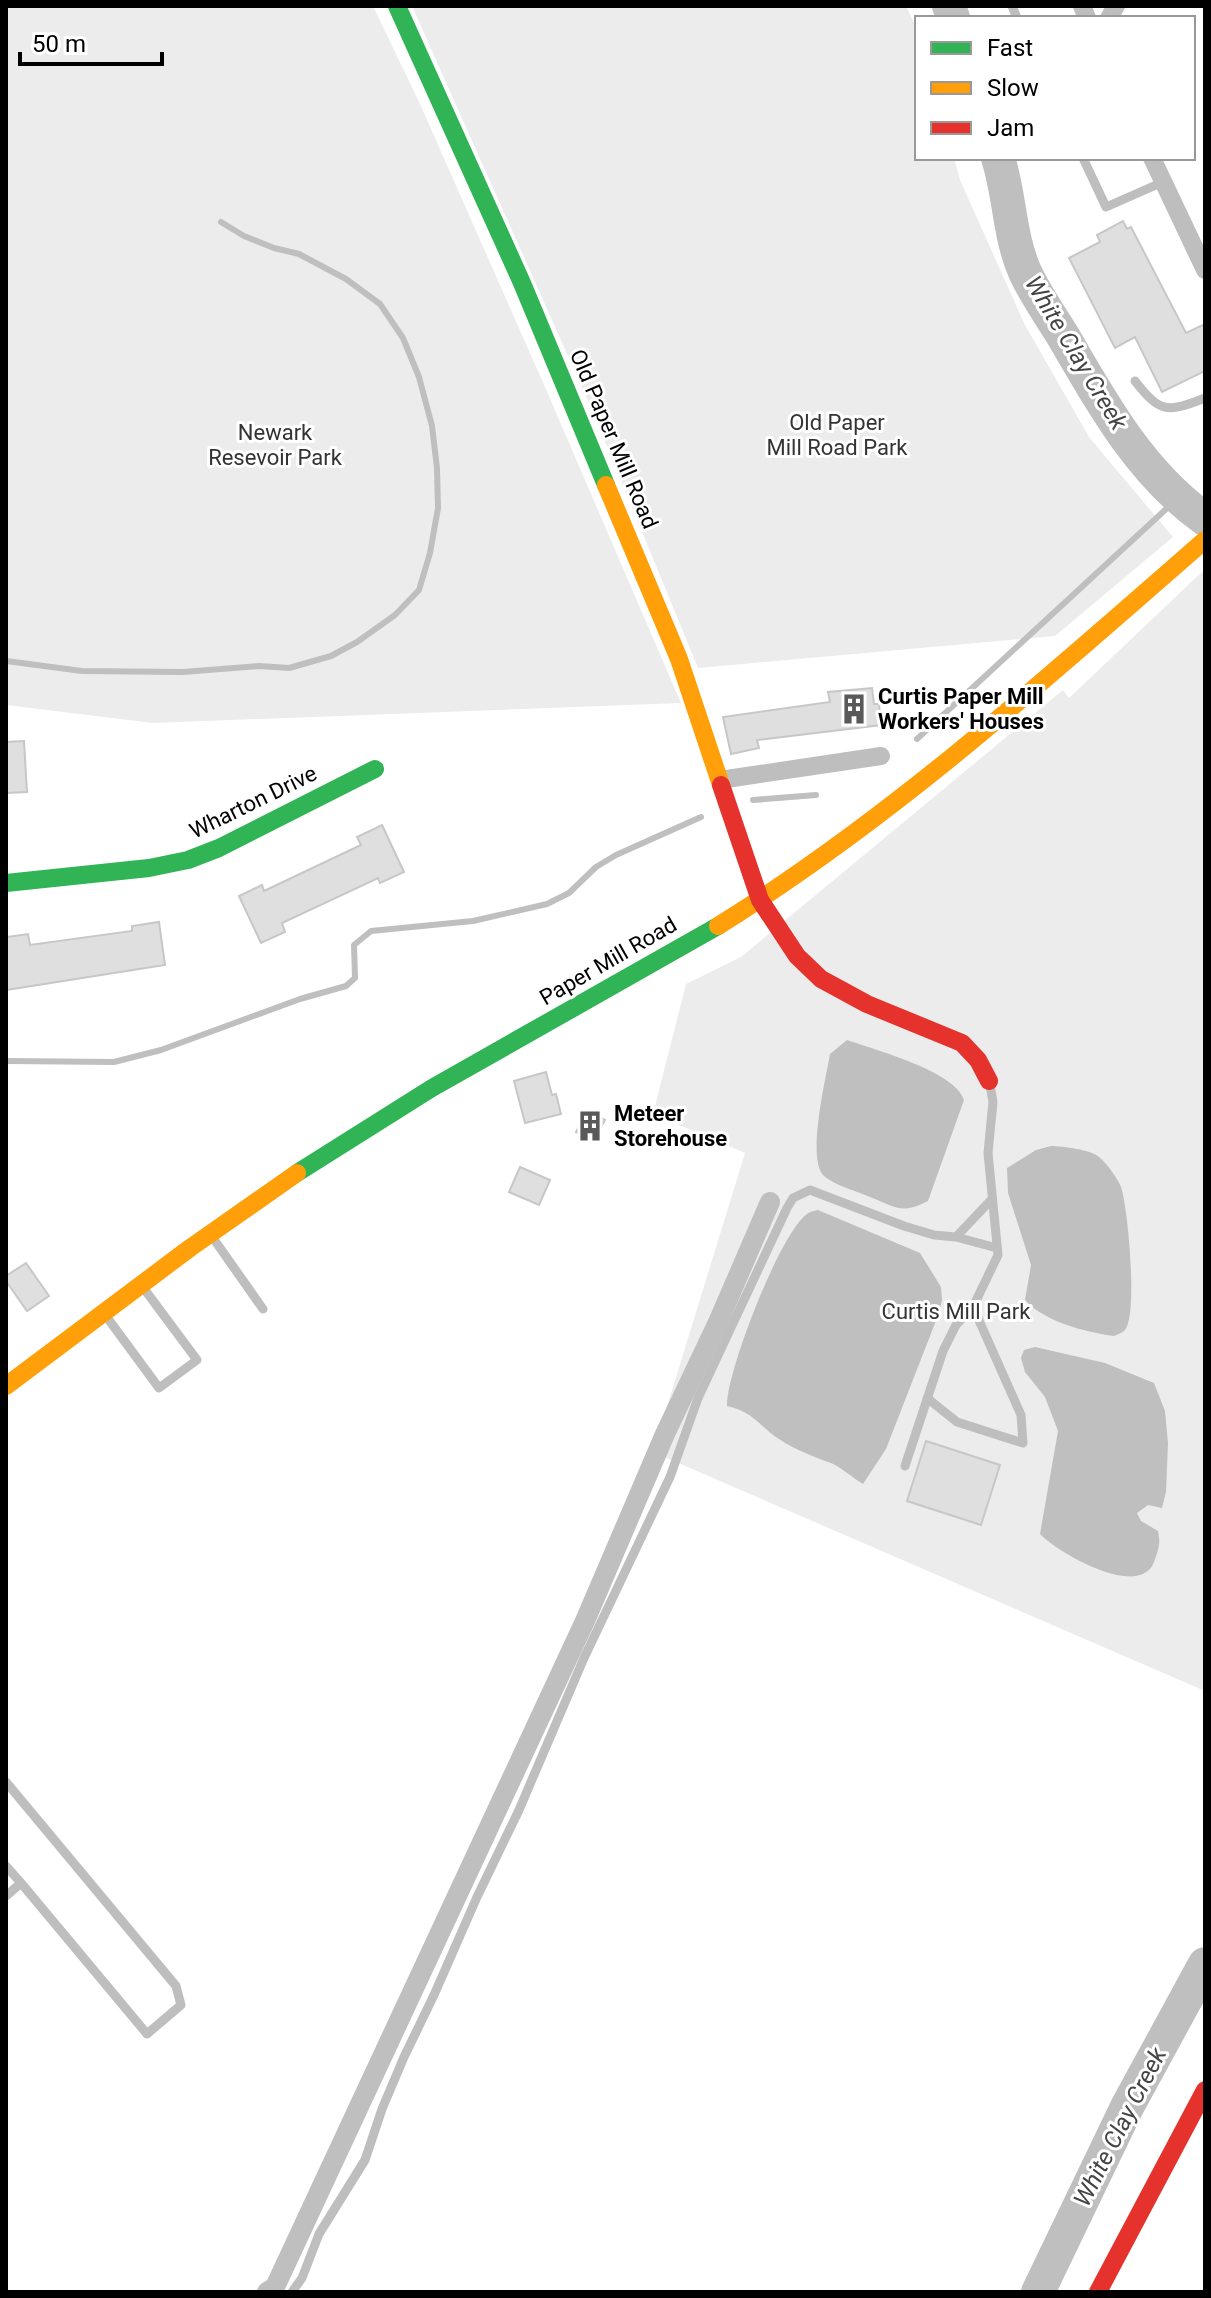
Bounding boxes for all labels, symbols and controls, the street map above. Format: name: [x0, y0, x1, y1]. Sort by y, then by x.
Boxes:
scale bar: [20, 16, 162, 66]
legend: [915, 16, 1195, 160]
text: 50 m: [32, 30, 86, 58]
text: Fast: [987, 34, 1033, 62]
text: Slow: [987, 74, 1039, 102]
text: Jam: [987, 114, 1034, 142]
water label: White Clay Creek: [1019, 271, 1134, 436]
street label: Old Paper Mill Road: [565, 346, 663, 532]
park label: Old Paper Mill Road Park: [767, 410, 908, 460]
park label: Newark Resevoir Park: [208, 420, 343, 470]
place label: Curtis Paper Mill Workers' Houses: [878, 684, 1044, 734]
building icon: Curtis Paper Mill Workers' Houses: [837, 692, 871, 726]
street label: Wharton Drive: [185, 760, 321, 844]
street label: Paper Mill Road: [535, 912, 681, 1010]
place label: Meteer Storehouse: [614, 1101, 727, 1151]
building icon: Meteer Storehouse: [573, 1109, 607, 1143]
park label: Curtis Mill Park: [882, 1299, 1031, 1324]
water label: White Clay Creek: [1068, 2042, 1173, 2211]

